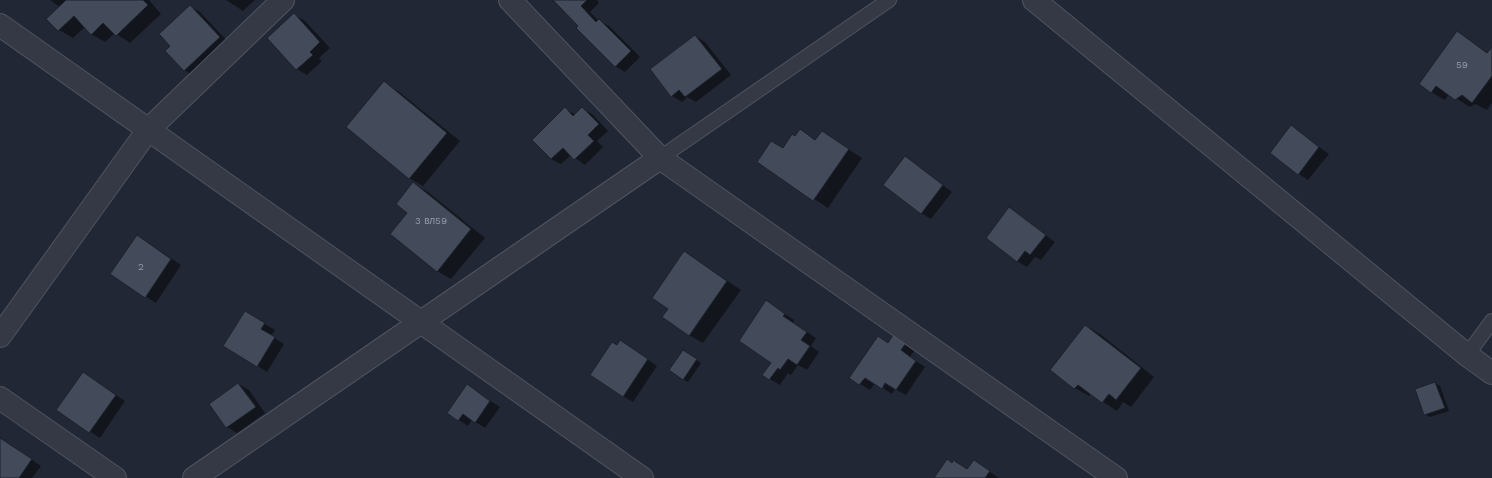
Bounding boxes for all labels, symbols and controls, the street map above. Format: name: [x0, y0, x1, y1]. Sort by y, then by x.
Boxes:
house number: 59: [1456, 59, 1468, 71]
house number: 3 вл59: [415, 215, 447, 227]
house number: 2: [138, 261, 144, 273]

